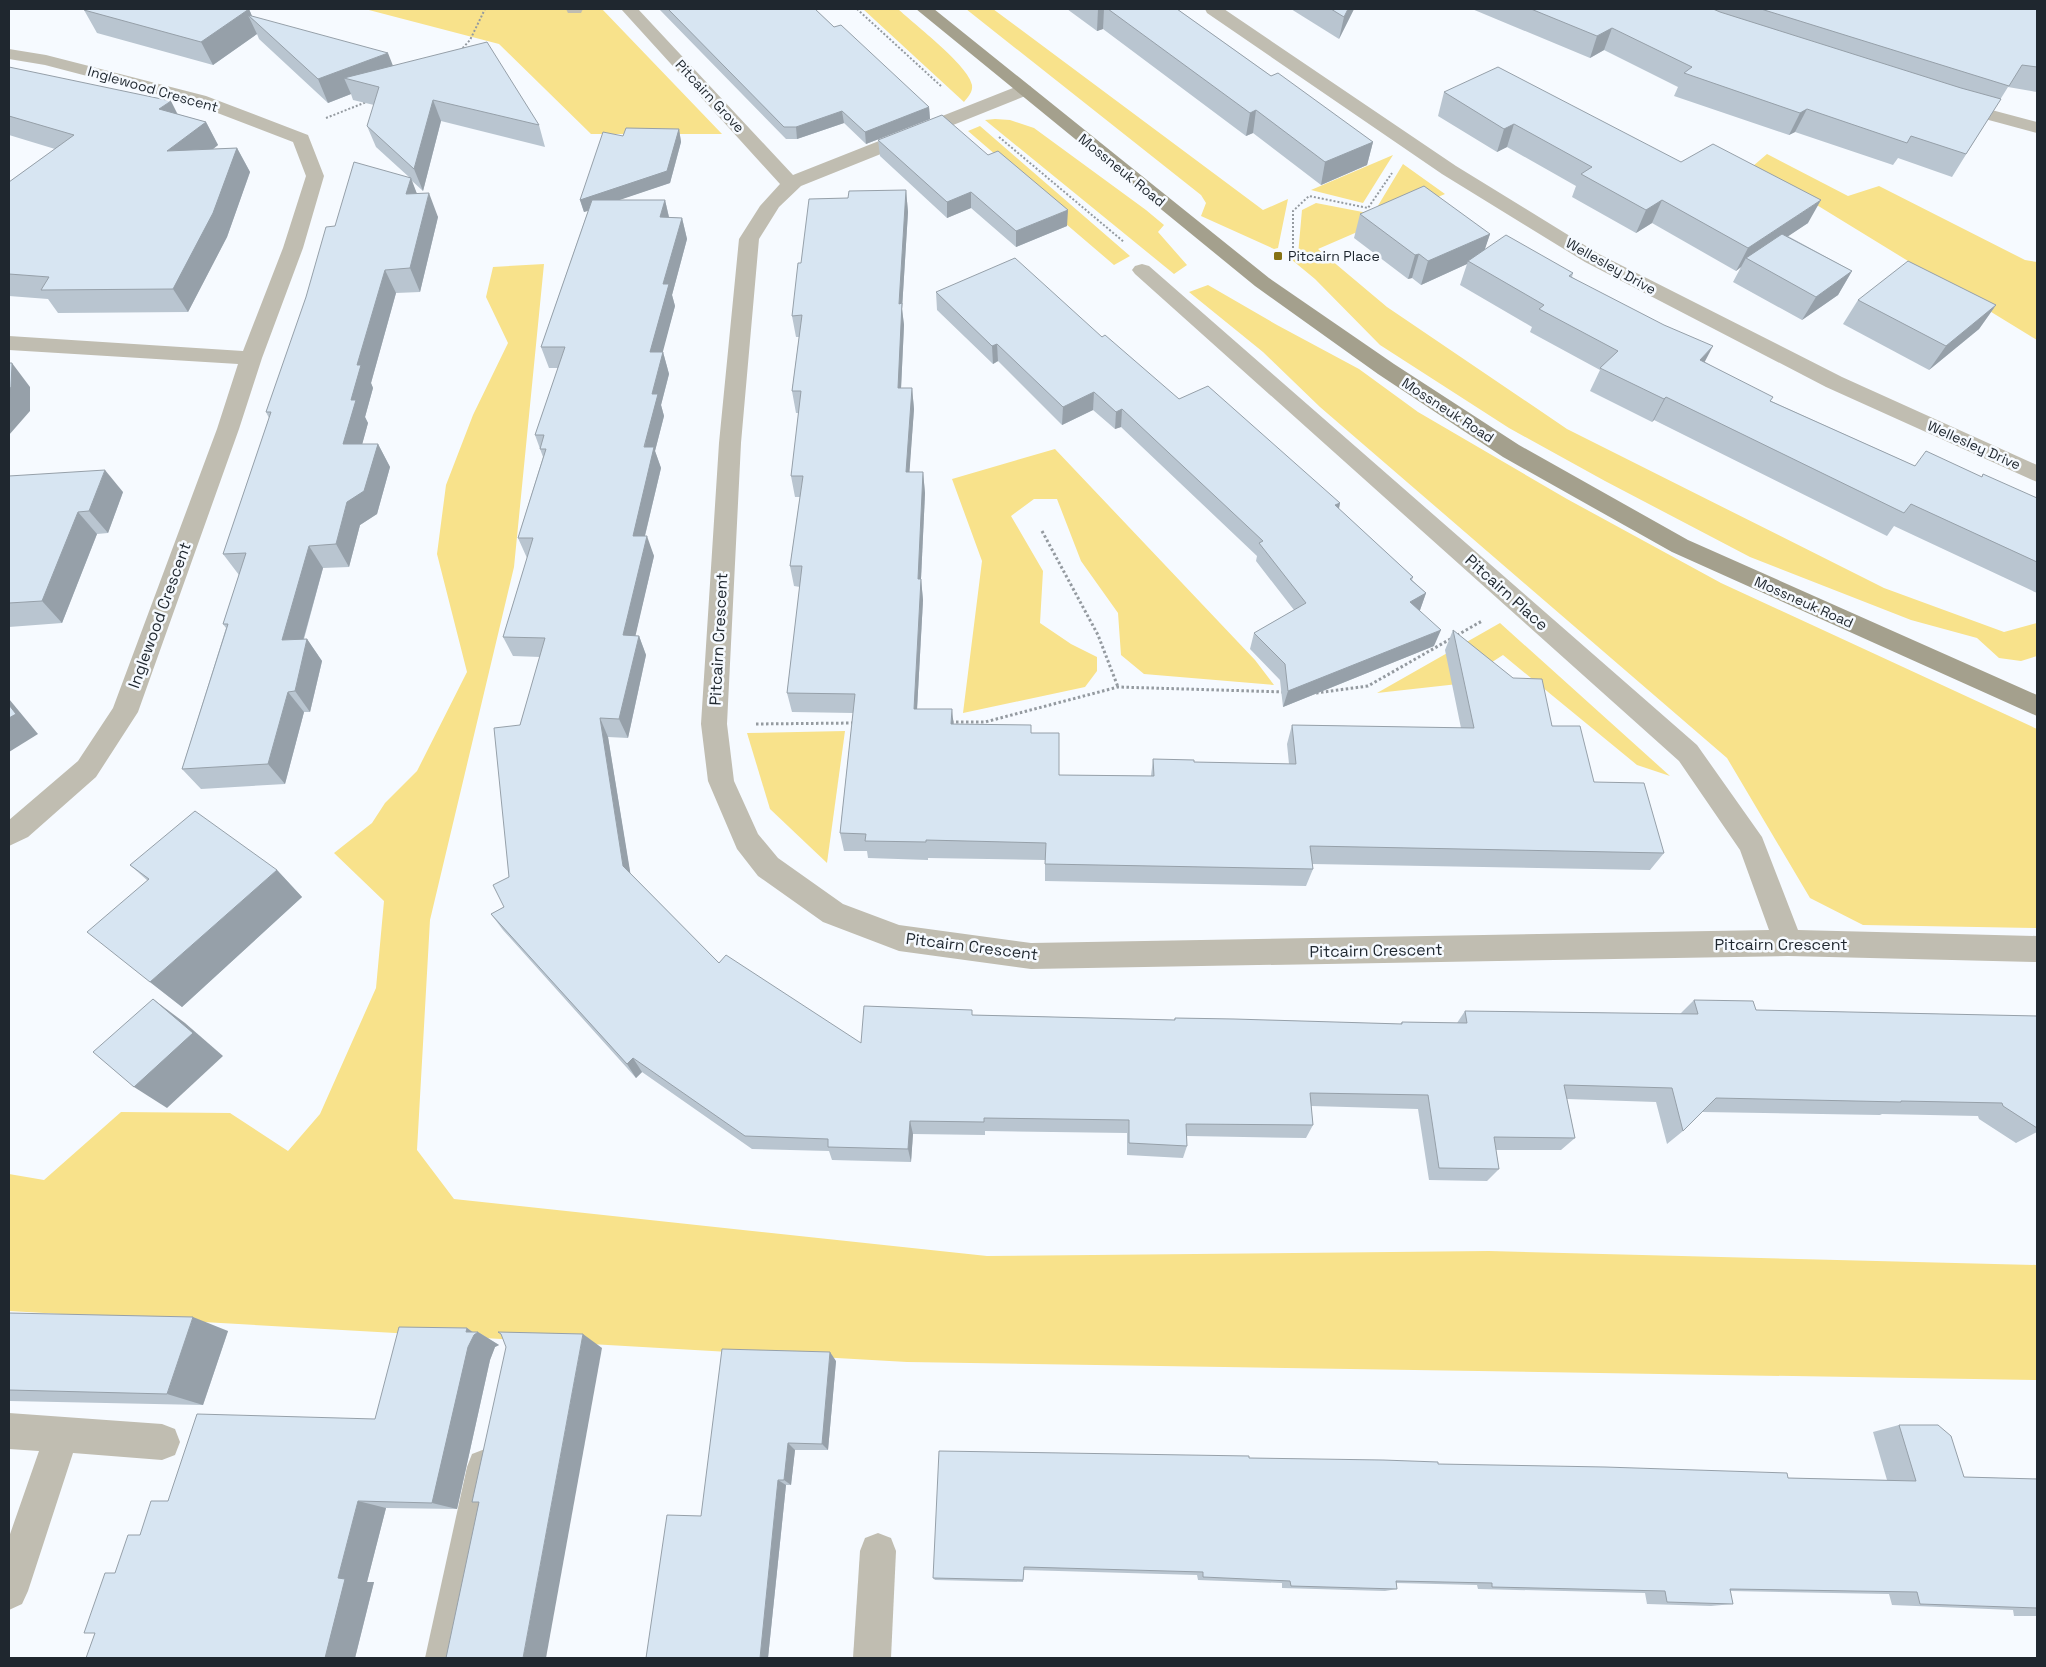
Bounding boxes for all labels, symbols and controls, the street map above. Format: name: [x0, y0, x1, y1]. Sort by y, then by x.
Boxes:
street label: Pitcairn Grove: [672, 56, 748, 136]
street label: Inglewood Crescent: [86, 62, 220, 116]
street label: Mossneuk Road: [1075, 130, 1169, 210]
street label: Wellesley Drive: [1563, 234, 1659, 298]
place label: Pitcairn Place: [1288, 247, 1380, 265]
marker: Pitcairn Place: [1272, 250, 1284, 262]
street label: Mossneuk Road: [1398, 373, 1498, 447]
street label: Wellesley Drive: [1925, 416, 2023, 474]
street label: Inglewood Crescent: [123, 539, 196, 691]
street label: Pitcairn Place: [1461, 550, 1553, 635]
street label: Pitcairn Crescent: [705, 572, 732, 706]
street label: Mossneuk Road: [1752, 572, 1856, 632]
street label: Pitcairn Crescent: [905, 928, 1039, 965]
street label: Pitcairn Crescent: [1714, 934, 1848, 955]
street label: Pitcairn Crescent: [1309, 939, 1443, 962]

